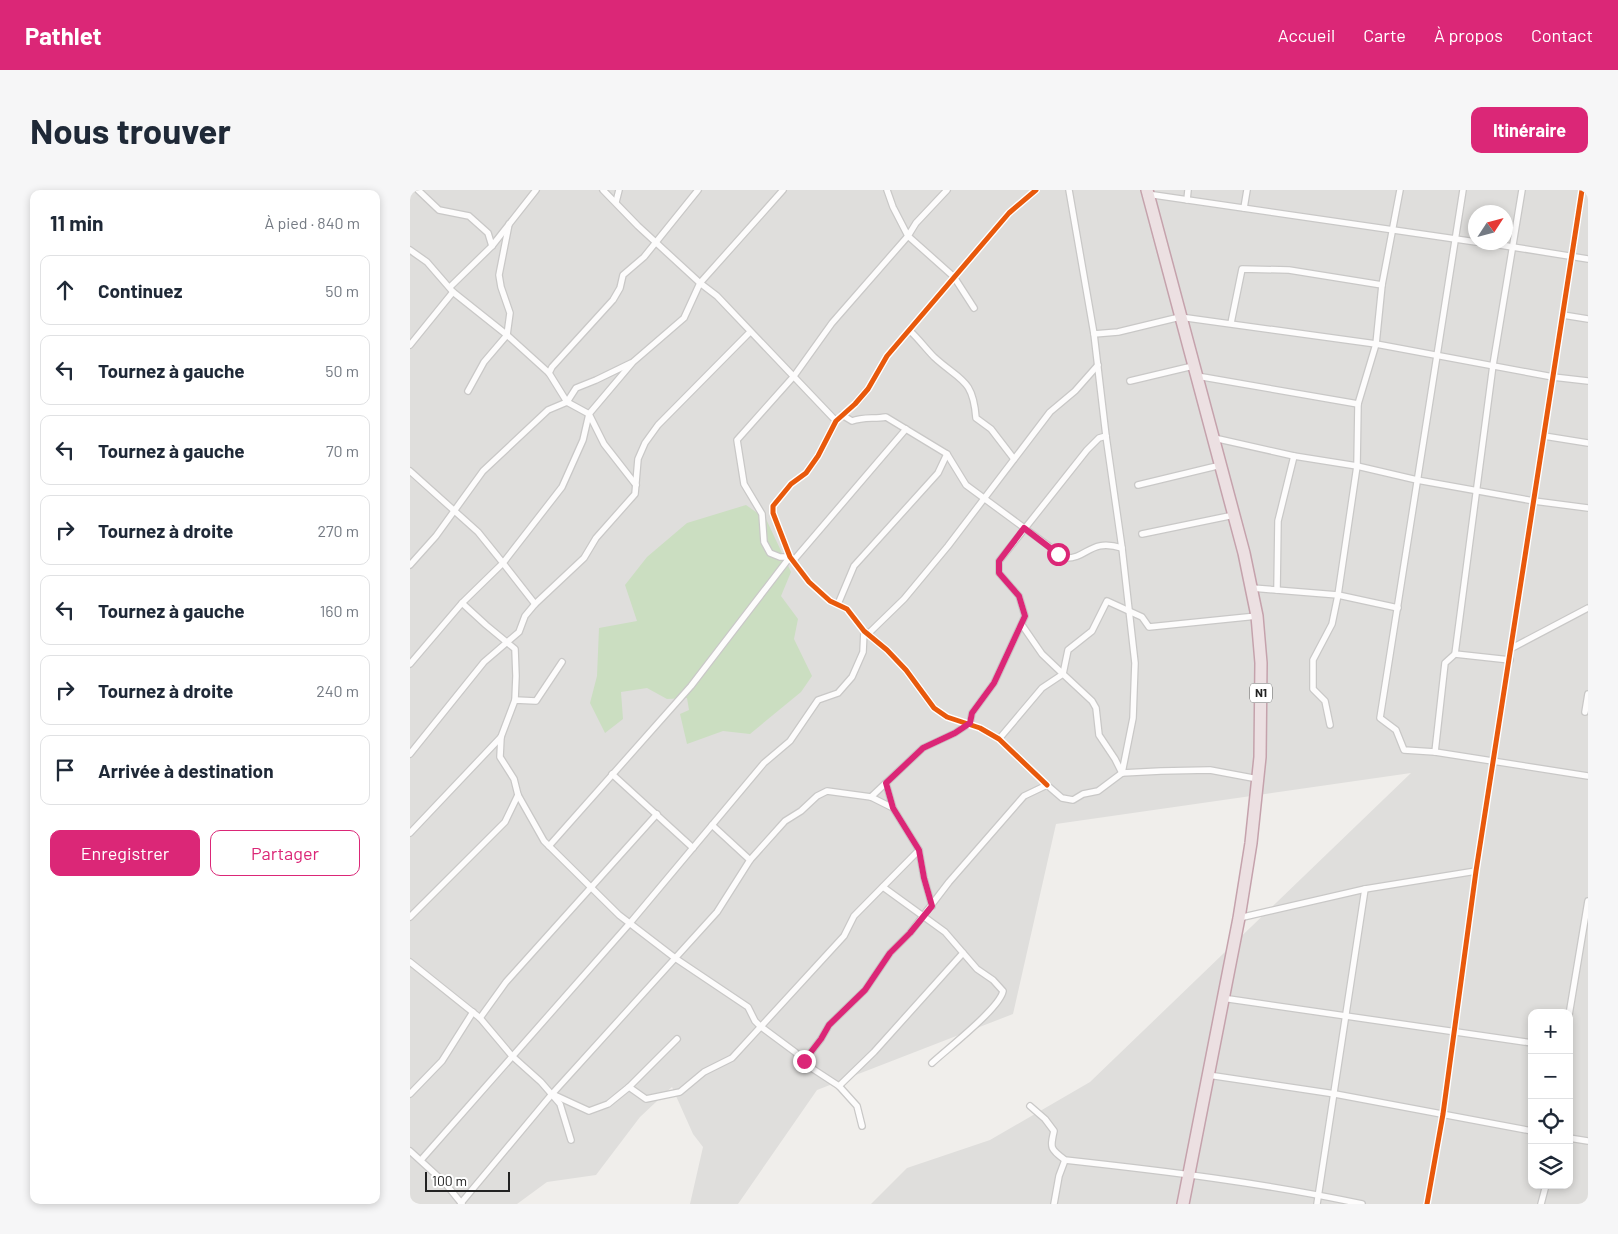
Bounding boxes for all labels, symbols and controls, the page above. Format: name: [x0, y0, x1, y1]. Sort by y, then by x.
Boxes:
text: Pathlet: [25, 21, 102, 50]
text: Accueil: [1278, 24, 1335, 46]
text: Carte: [1363, 24, 1406, 46]
text: À propos: [1434, 24, 1503, 46]
text: Contact: [1531, 24, 1593, 46]
button: Itinéraire: [1471, 107, 1588, 153]
text: Nous trouver: [30, 109, 231, 151]
north arrow: [1468, 205, 1513, 250]
text: 11 min: [50, 210, 104, 235]
text: À pied · 840 m: [265, 213, 360, 232]
icon: ahead: [51, 276, 79, 304]
text: Continuez: [98, 279, 182, 302]
text: 50 m: [325, 281, 359, 300]
icon: left: [51, 356, 79, 384]
text: Tournez à gauche: [98, 359, 245, 382]
text: 50 m: [325, 361, 359, 380]
icon: left: [51, 436, 79, 464]
text: Tournez à gauche: [98, 439, 245, 462]
text: 70 m: [326, 441, 359, 460]
icon: right: [51, 516, 79, 544]
text: Tournez à droite: [98, 519, 234, 542]
text: 270 m: [317, 521, 359, 540]
route start: [1047, 543, 1070, 566]
icon: left: [51, 596, 79, 624]
text: Tournez à gauche: [98, 599, 245, 622]
text: 160 m: [320, 601, 359, 620]
icon: right: [51, 676, 79, 704]
text: Tournez à droite: [98, 679, 234, 702]
text: 240 m: [316, 681, 359, 700]
road number: N1: [1250, 683, 1272, 702]
icon: arrive: [51, 756, 79, 784]
text: Arrivée à destination: [98, 759, 274, 782]
button: Enregistrer: [50, 830, 200, 876]
button: Partager: [210, 830, 360, 876]
map controls: [1528, 1009, 1573, 1189]
button: +: [1528, 1009, 1573, 1054]
route end: [793, 1050, 816, 1073]
button: −: [1528, 1054, 1573, 1099]
button: locate: [1528, 1099, 1573, 1144]
button: layers: [1528, 1144, 1573, 1189]
scale bar: [425, 1169, 510, 1192]
text: 100 m: [432, 1172, 467, 1189]

